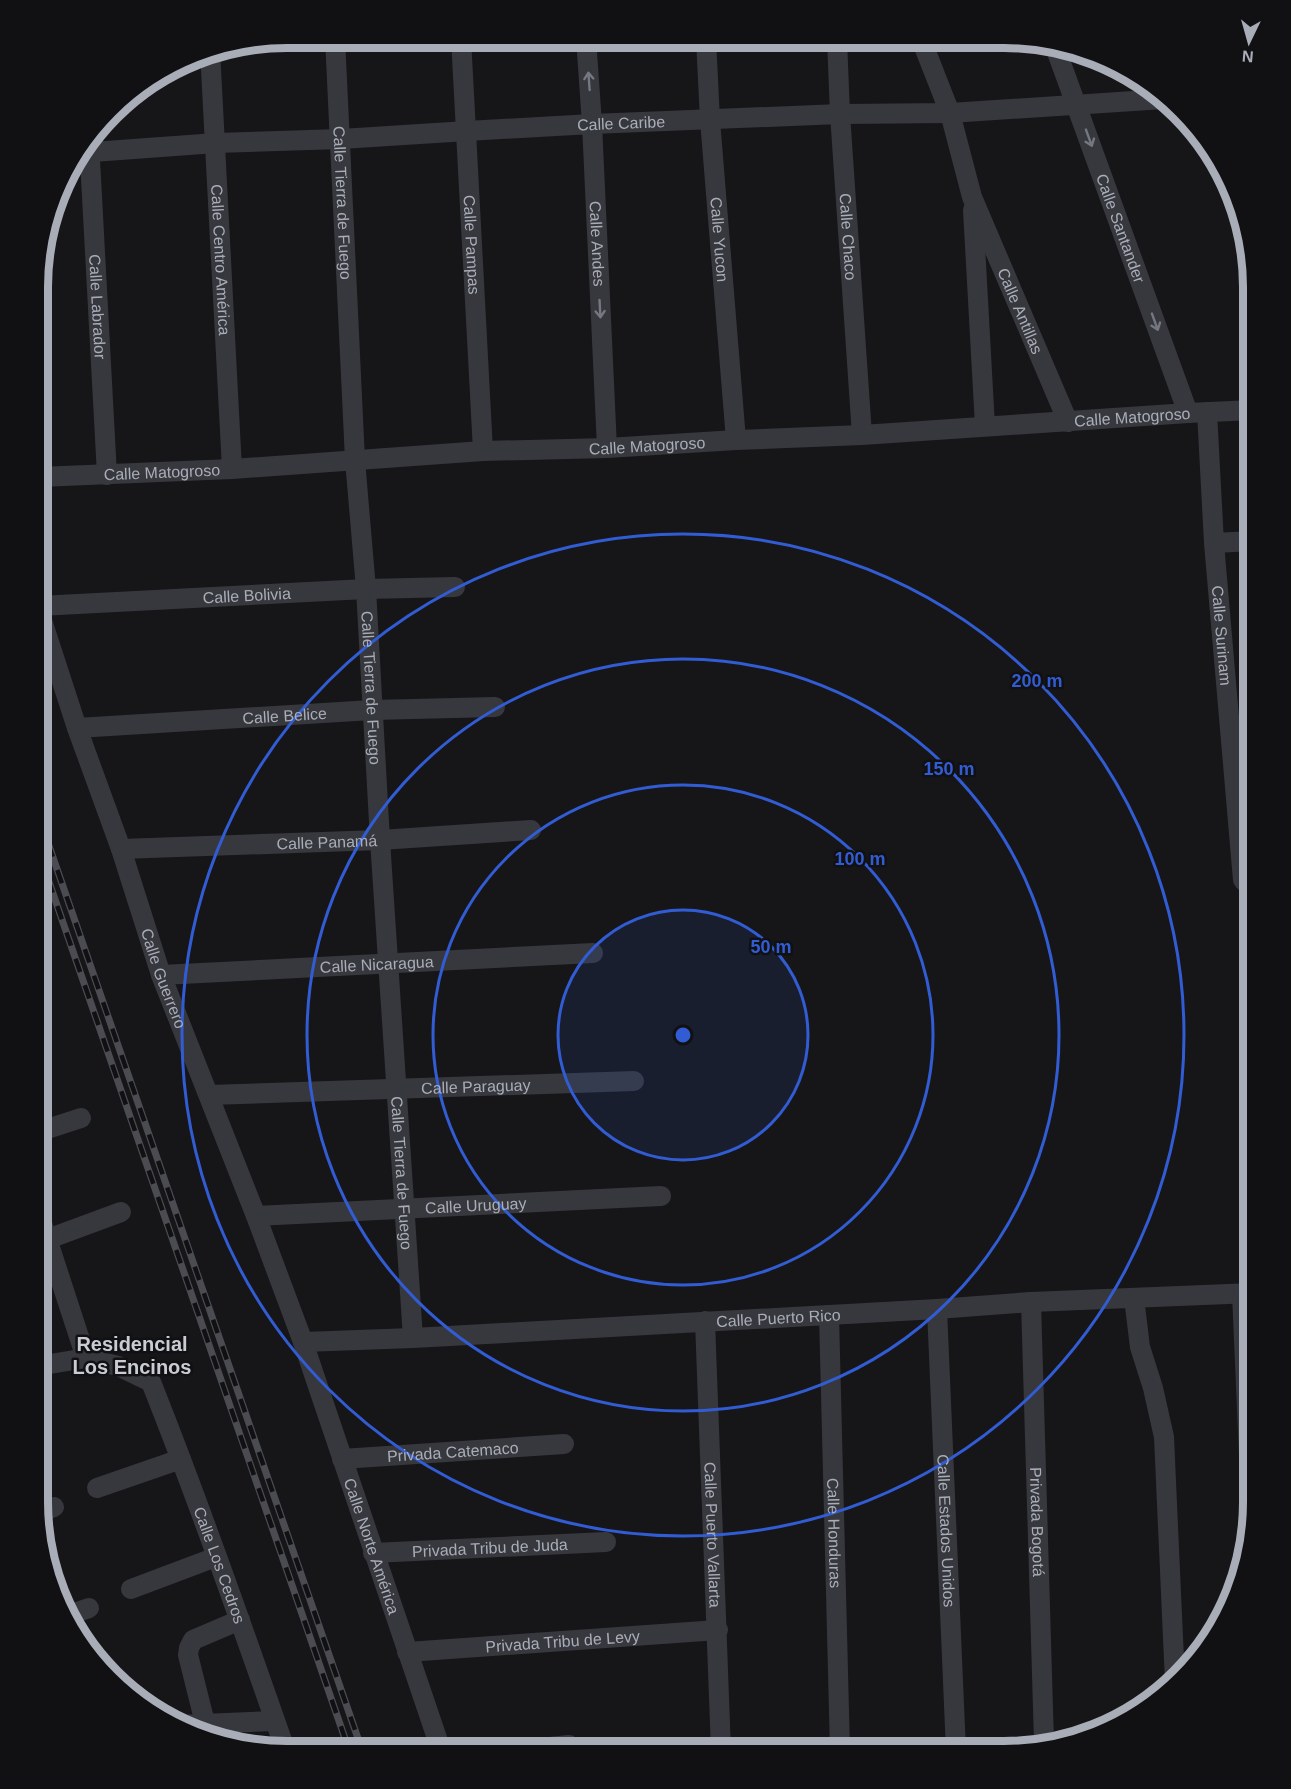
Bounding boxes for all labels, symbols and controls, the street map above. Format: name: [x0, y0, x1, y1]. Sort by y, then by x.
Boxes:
north arrow: [1219, 12, 1279, 72]
text: N: [1241, 47, 1254, 65]
one-way arrow: [583, 72, 594, 92]
street label: Calle Caribe: [577, 113, 666, 133]
street label: Calle Tierra de Fuego: [331, 125, 355, 280]
one-way arrow: [1084, 129, 1095, 147]
street label: Calle Santander: [1093, 171, 1149, 286]
street label: Calle Centro América: [209, 184, 233, 336]
street label: Calle Chaco: [837, 193, 860, 281]
street label: Calle Pampas: [461, 194, 483, 295]
street label: Calle Yucon: [708, 196, 732, 283]
street label: Calle Andes: [587, 201, 608, 287]
street label: Calle Labrador: [87, 254, 109, 360]
street label: Calle Antillas: [995, 265, 1046, 356]
one-way arrow: [595, 298, 606, 318]
one-way arrow: [1151, 312, 1162, 331]
street label: Calle Matogroso: [1073, 404, 1191, 429]
street label: Calle Matogroso: [589, 433, 706, 457]
street label: Calle Matogroso: [103, 461, 221, 483]
street label: Calle Bolivia: [202, 584, 291, 606]
street label: Calle Surinam: [1209, 585, 1235, 686]
street label: Calle Tierra de Fuego: [359, 611, 384, 765]
text: 200 m: [1011, 671, 1063, 691]
street label: Calle Belice: [242, 704, 327, 726]
text: 150 m: [923, 759, 975, 779]
street label: Calle Panamá: [276, 832, 378, 852]
text: 100 m: [834, 849, 886, 869]
street label: Calle Guerrero: [138, 926, 190, 1031]
text: 50 m: [750, 937, 792, 957]
street label: Calle Nicaragua: [319, 953, 434, 975]
centre of rings: [673, 1025, 693, 1045]
street label: Calle Paraguay: [421, 1076, 531, 1097]
street label: Calle Tierra de Fuego: [388, 1096, 416, 1250]
street label: Calle Uruguay: [425, 1194, 527, 1216]
street label: Calle Puerto Rico: [716, 1306, 841, 1330]
district label: Residencial Los Encinos: [73, 1333, 191, 1378]
street label: Privada Catemaco: [386, 1439, 519, 1464]
street label: Calle Estados Unidos: [935, 1454, 958, 1608]
street label: Calle Puerto Vallarta: [702, 1462, 724, 1608]
street label: Privada Bogotá: [1027, 1467, 1048, 1577]
street label: Calle Norte América: [341, 1476, 403, 1616]
street label: Calle Honduras: [825, 1478, 844, 1588]
street label: Calle Los Cedros: [191, 1504, 249, 1626]
street label: Privada Tribu de Juda: [412, 1535, 568, 1560]
street label: Privada Tribu de Levy: [485, 1627, 640, 1655]

